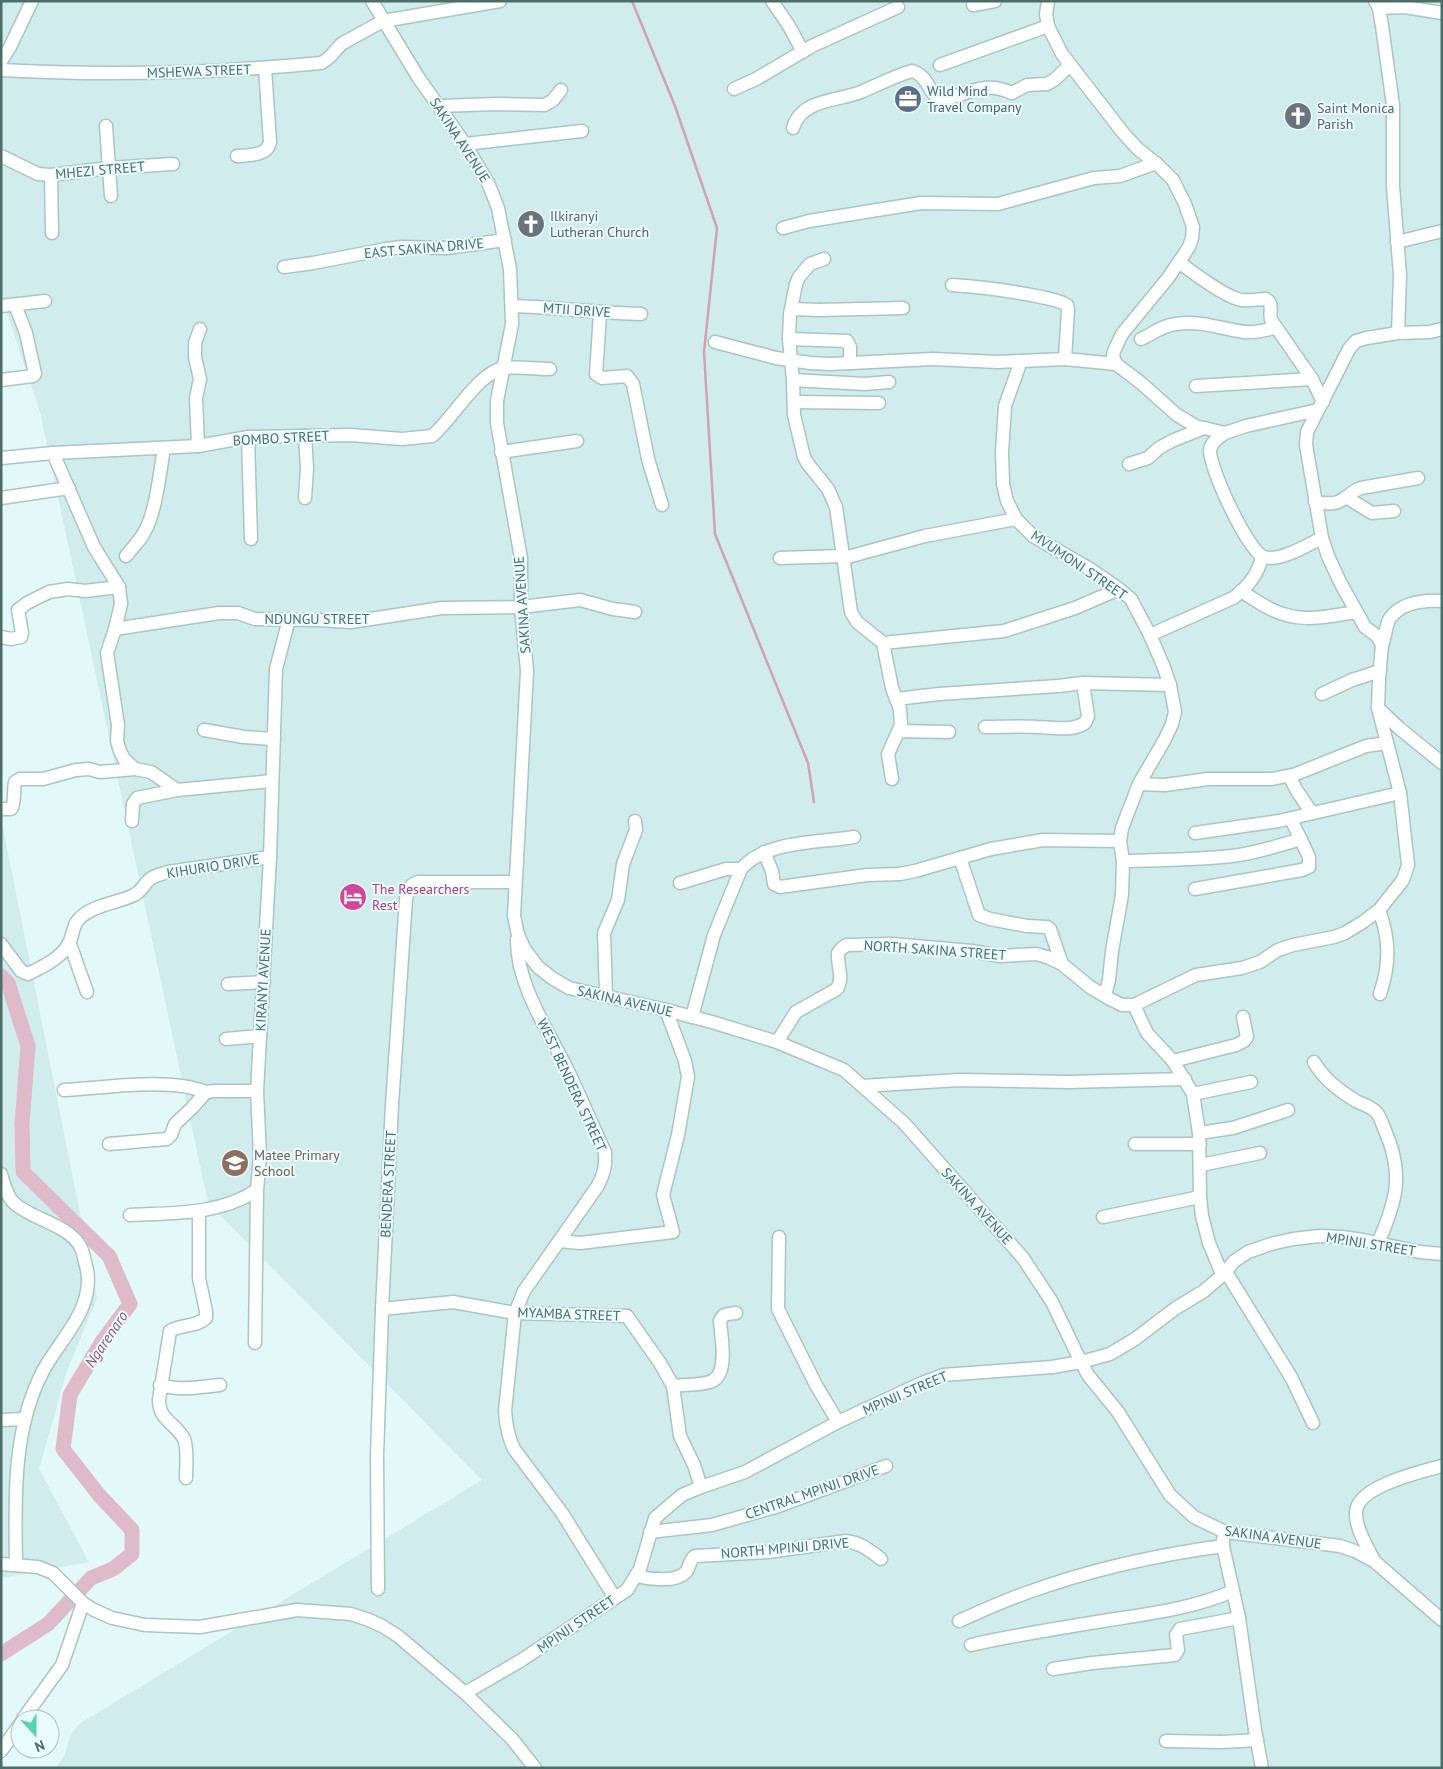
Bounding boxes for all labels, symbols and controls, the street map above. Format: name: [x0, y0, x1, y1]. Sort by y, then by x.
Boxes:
street label: MSHEWA STREET: [147, 60, 252, 82]
place label: Wild Mind Travel Company: [927, 82, 1022, 116]
office icon: Wild Mind Travel Company: [893, 84, 923, 114]
street label: SAKINA AVENUE: [426, 94, 494, 186]
place label: Saint Monica Parish: [1317, 99, 1395, 133]
church icon: Saint Monica Parish: [1283, 101, 1313, 131]
street label: MHEZI STREET: [55, 157, 146, 183]
place label: Ilkiranyi Lutheran Church: [550, 207, 649, 241]
church icon: Ilkiranyi Lutheran Church: [516, 209, 546, 239]
street label: EAST SAKINA DRIVE: [363, 234, 485, 262]
street label: MTII DRIVE: [543, 299, 611, 321]
street label: BOMBO STREET: [232, 426, 330, 450]
street label: MVUMONI STREET: [1027, 526, 1131, 604]
street label: SAKINA AVENUE: [510, 556, 534, 654]
street label: NDUNGU STREET: [265, 610, 370, 628]
street label: KIHURIO DRIVE: [165, 850, 261, 882]
place label: The Researchers Rest: [372, 880, 470, 914]
hotel icon: The Researchers Rest: [338, 882, 368, 912]
street label: KIRANYI AVENUE: [251, 928, 275, 1032]
street label: NORTH SAKINA STREET: [863, 936, 1007, 964]
street label: SAKINA AVENUE: [575, 981, 675, 1021]
street label: WEST BENDERA STREET: [533, 1016, 611, 1155]
street label: BENDERA STREET: [376, 1130, 400, 1238]
place label: Matee Primary School: [254, 1146, 340, 1180]
school or university icon: Matee Primary School: [220, 1148, 250, 1178]
street label: SAKINA AVENUE: [938, 1164, 1016, 1248]
street label: MPINJI STREET: [1325, 1228, 1417, 1260]
street label: MYAMBA STREET: [517, 1303, 621, 1325]
water label: Ngarenaro: [80, 1307, 132, 1371]
street label: MPINJI STREET: [860, 1367, 950, 1419]
street label: CENTRAL MPINJI DRIVE: [743, 1461, 881, 1523]
street label: SAKINA AVENUE: [1223, 1521, 1323, 1553]
street label: NORTH MPINJI DRIVE: [720, 1533, 850, 1563]
street label: MPINJI STREET: [533, 1591, 619, 1657]
north arrow: [10, 1709, 60, 1759]
text: N: [32, 1736, 47, 1756]

